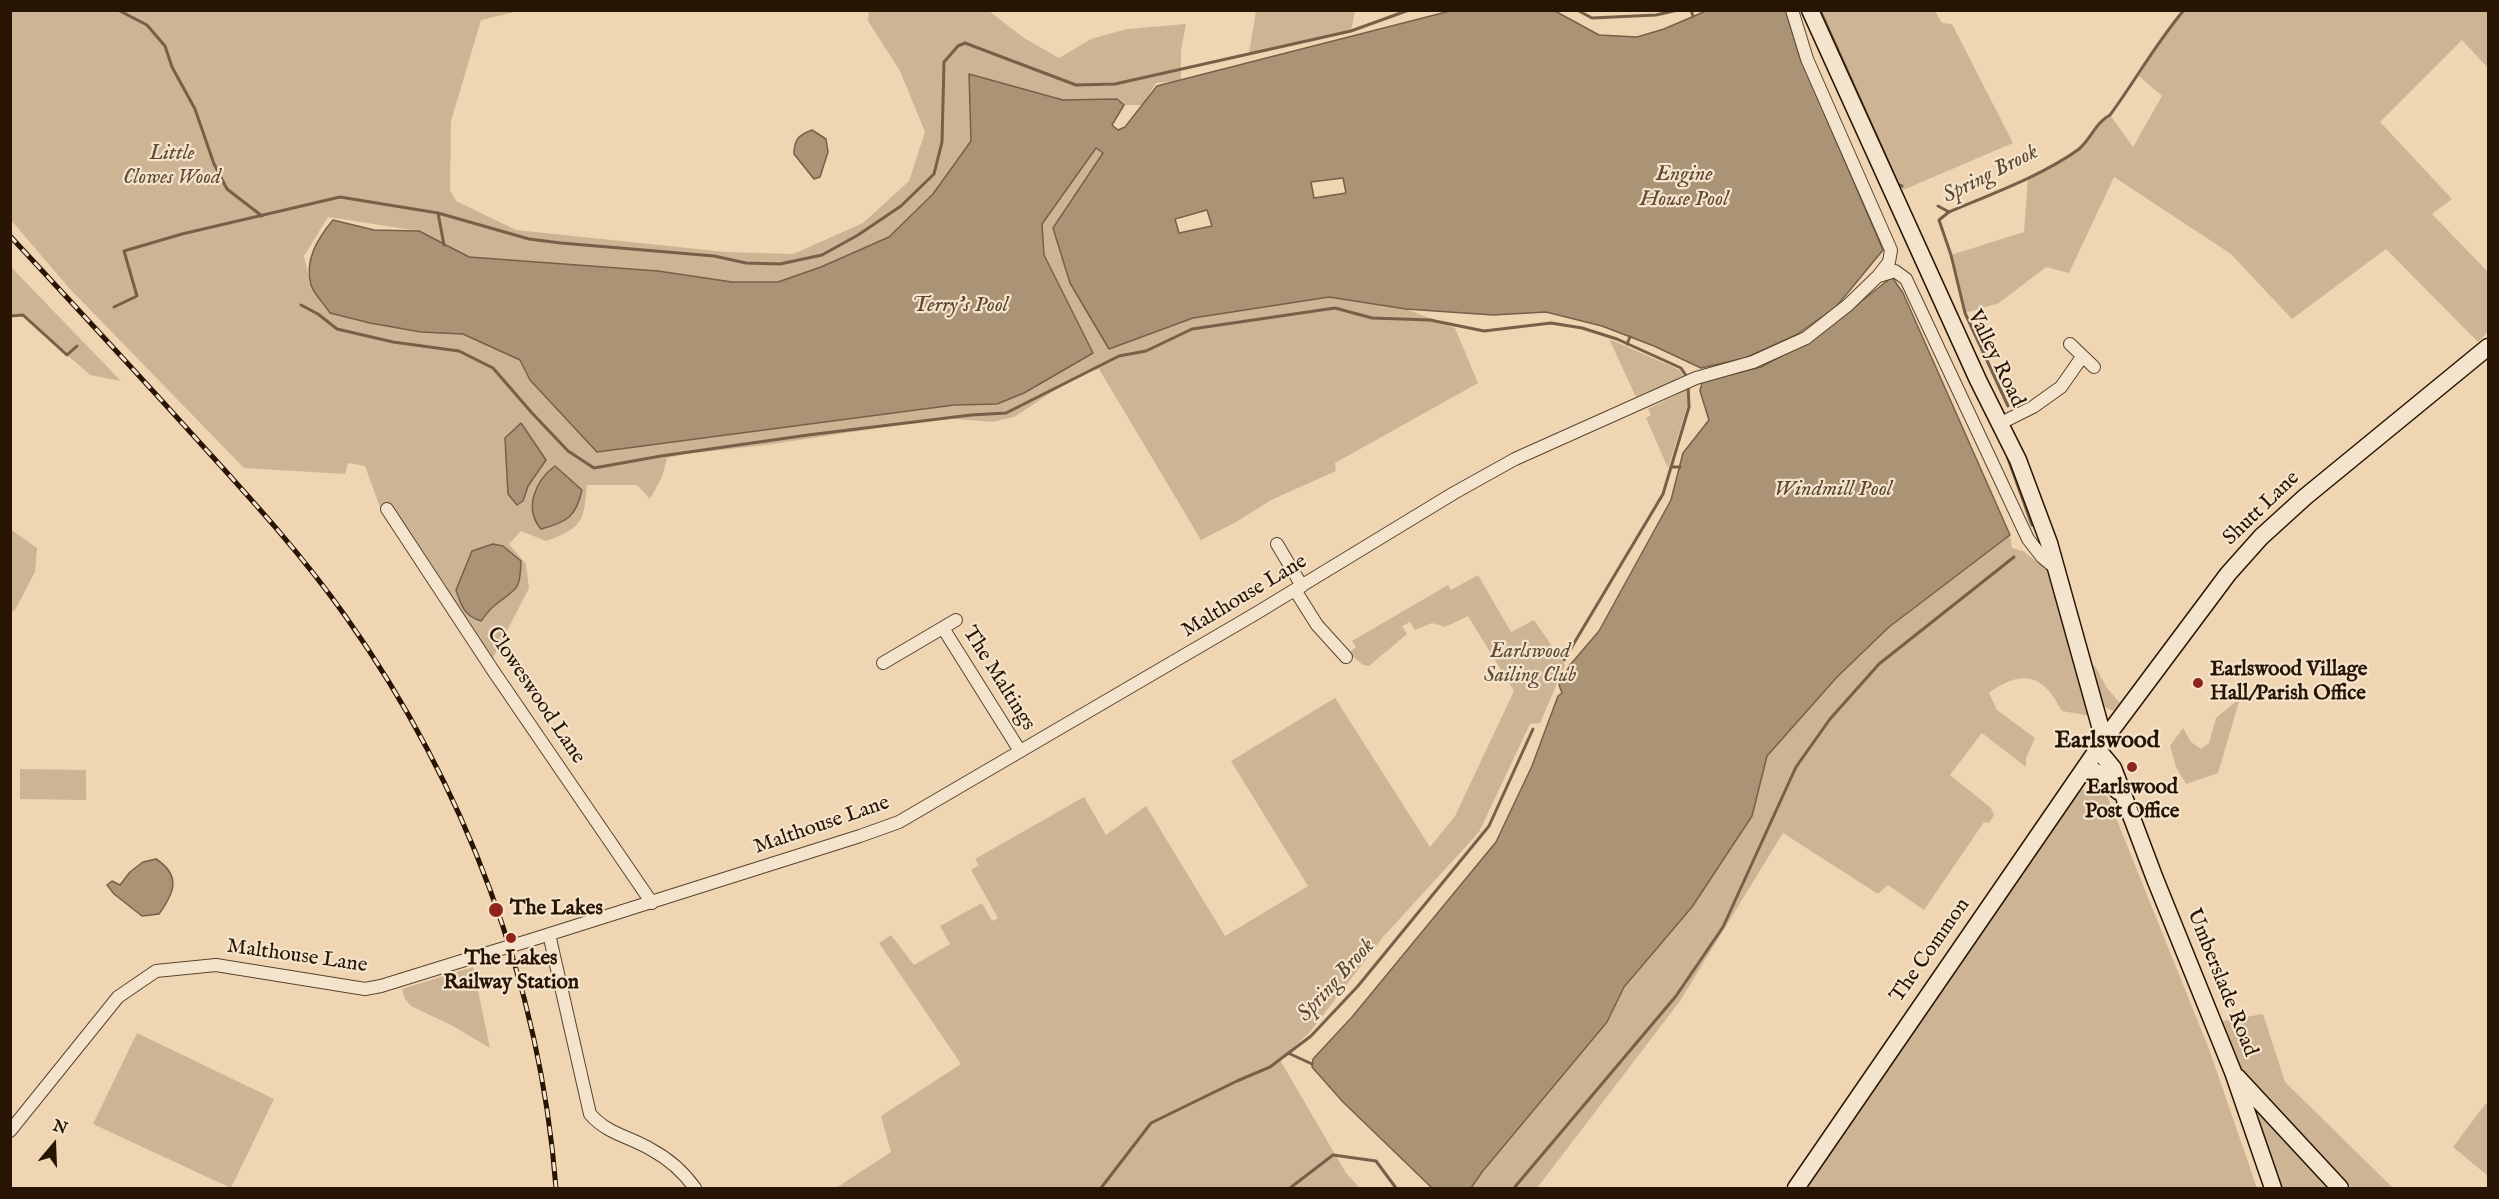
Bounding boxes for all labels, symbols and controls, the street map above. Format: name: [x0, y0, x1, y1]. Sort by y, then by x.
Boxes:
water label: Spring Brook: [1939, 140, 2043, 210]
park label: Little Clowes Wood: [123, 142, 221, 192]
water label: Engine House Pool: [1640, 162, 1728, 214]
water label: Terry's Pool: [912, 293, 1008, 319]
street label: Valley Road: [1961, 306, 2029, 412]
street label: Shutt Lane: [2219, 466, 2305, 552]
water label: Windmill Pool: [1774, 477, 1892, 503]
street label: Malthouse Lane: [1178, 550, 1312, 644]
street label: The Maltings: [956, 622, 1040, 736]
street label: Cloweswood Lane: [480, 623, 590, 769]
park label: Earlswood Sailing Club: [1484, 640, 1576, 690]
place label: Earlswood Village Hall/Parish Office: [2210, 658, 2368, 708]
marker: Earlswood Village Hall/Parish Office: [2191, 676, 2205, 690]
district label: Earlswood: [2054, 728, 2160, 756]
marker: Earlswood Post Office: [2125, 760, 2139, 774]
place label: Earlswood Post Office: [2085, 776, 2179, 826]
street label: Malthouse Lane: [751, 791, 893, 861]
street label: The Common: [1886, 894, 1976, 1008]
place label: The Lakes: [510, 897, 603, 923]
marker: The Lakes: [487, 901, 505, 919]
street label: Umberslade Road: [2180, 905, 2262, 1061]
marker: The Lakes Railway Station: [504, 931, 518, 945]
water label: Spring Brook: [1293, 934, 1381, 1028]
street label: Malthouse Lane: [225, 935, 369, 979]
place label: The Lakes Railway Station: [443, 947, 579, 997]
north arrow: [24, 1115, 84, 1175]
text: N: [50, 1116, 70, 1140]

